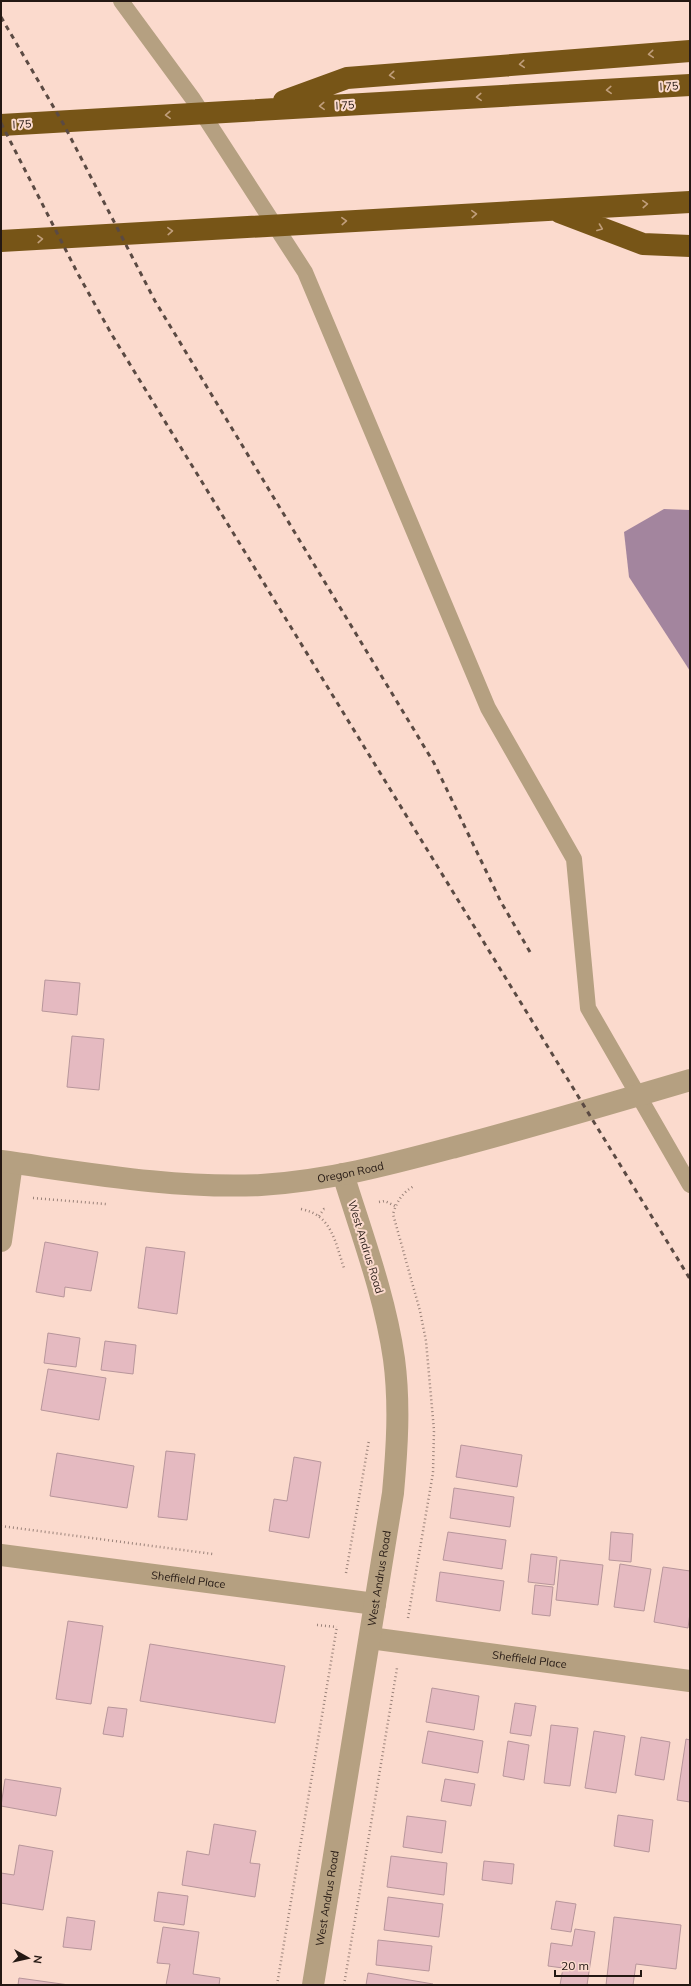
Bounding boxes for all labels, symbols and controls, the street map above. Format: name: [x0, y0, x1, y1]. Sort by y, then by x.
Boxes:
one-way arrow: [648, 49, 654, 58]
one-way arrow: [519, 60, 525, 69]
one-way arrow: [389, 70, 395, 79]
street label: I 75: [659, 78, 679, 93]
one-way arrow: [606, 85, 612, 94]
one-way arrow: [476, 93, 482, 101]
street label: I 75: [335, 97, 355, 112]
one-way arrow: [319, 102, 325, 111]
one-way arrow: [165, 111, 171, 119]
street label: I 75: [12, 116, 32, 131]
one-way arrow: [642, 200, 648, 208]
one-way arrow: [471, 209, 477, 218]
one-way arrow: [341, 217, 347, 226]
one-way arrow: [597, 223, 604, 231]
one-way arrow: [167, 227, 173, 236]
one-way arrow: [37, 235, 43, 243]
street label: Oregon Road: [316, 1159, 385, 1186]
street label: West Andrus Road: [345, 1199, 387, 1295]
street label: West Andrus Road: [364, 1530, 394, 1627]
street label: Sheffield Place: [150, 1568, 227, 1591]
street label: Sheffield Place: [491, 1648, 568, 1671]
street label: West Andrus Road: [312, 1849, 342, 1947]
north arrow: [8, 1938, 48, 1978]
scale bar: [555, 1952, 641, 1978]
text: N: [30, 1954, 45, 1964]
text: 20 m: [561, 1958, 589, 1973]

